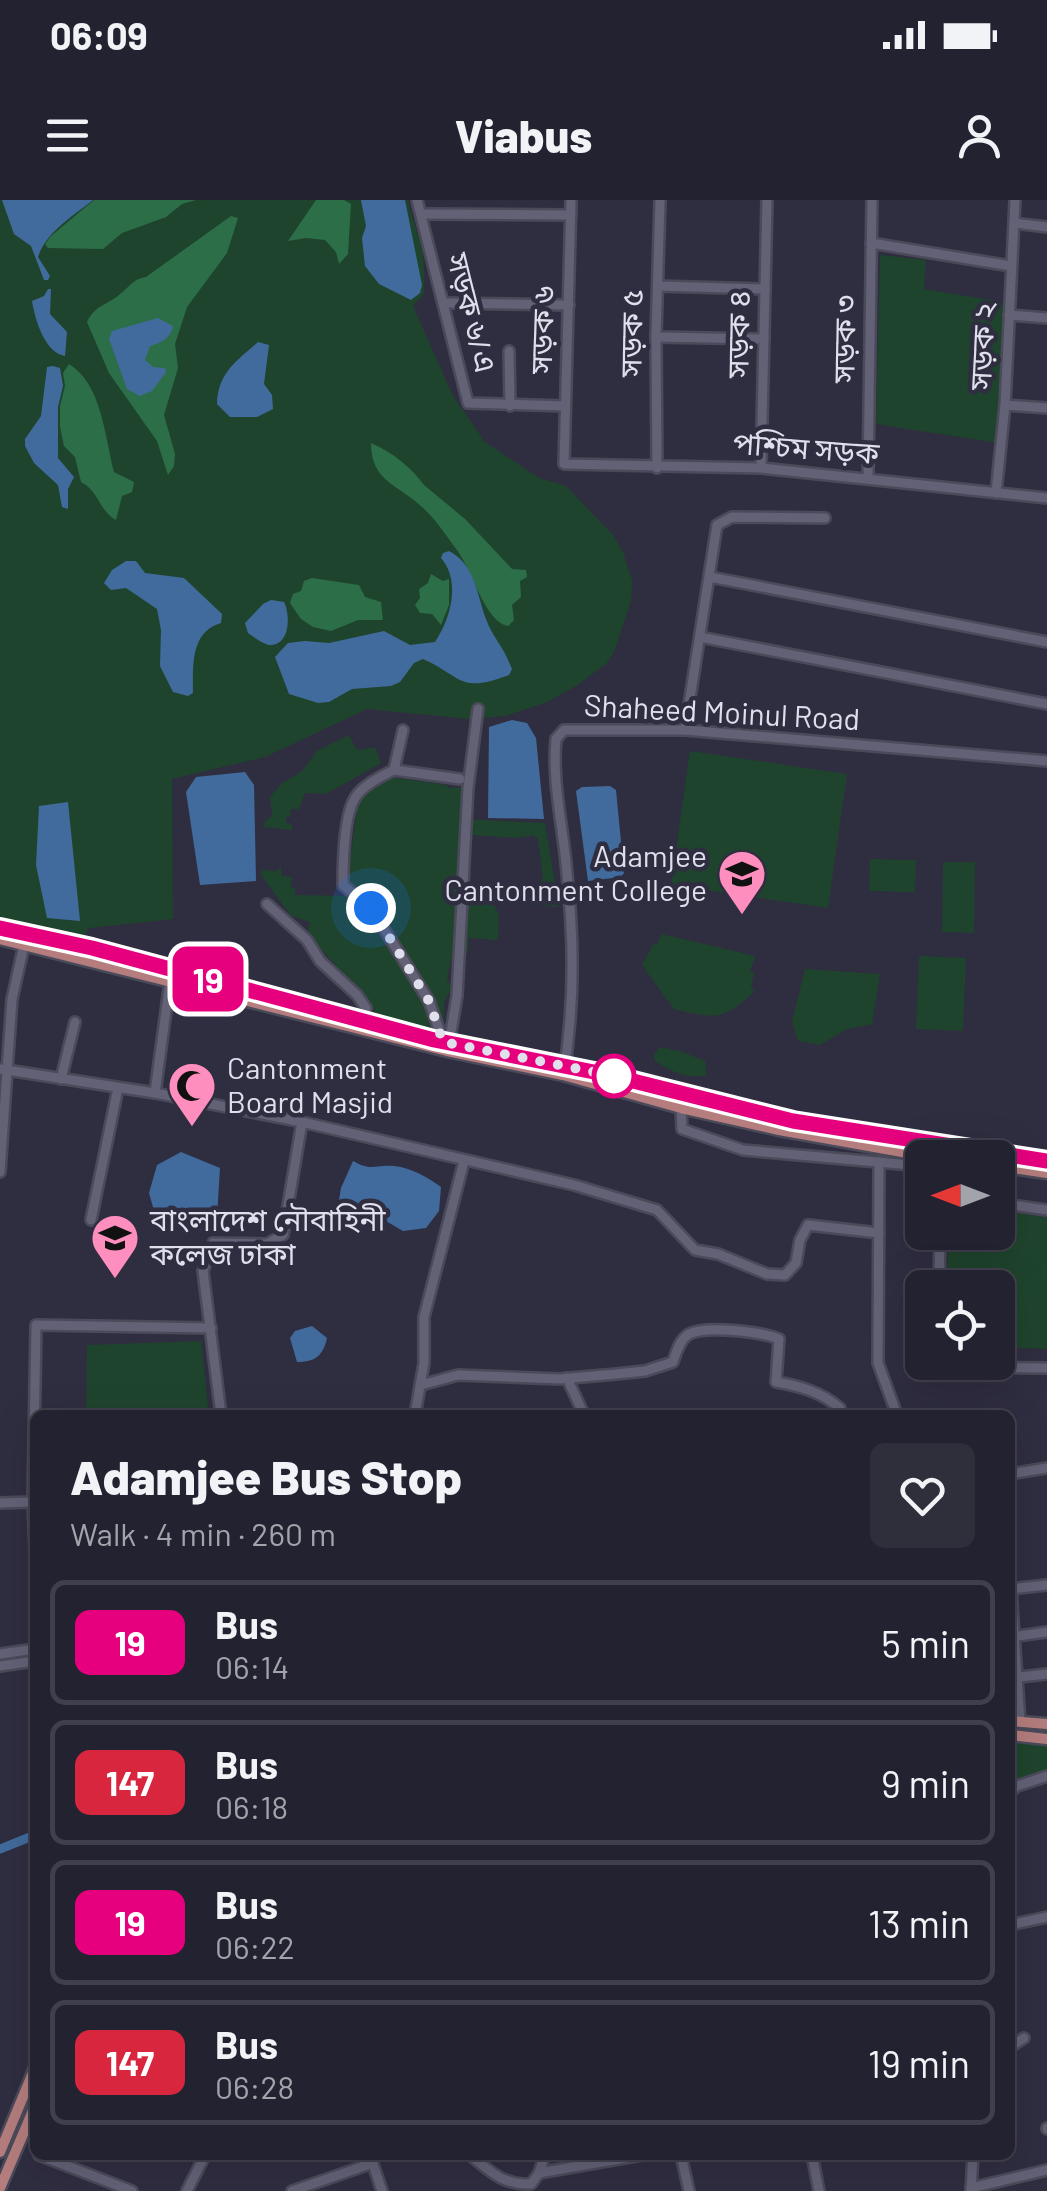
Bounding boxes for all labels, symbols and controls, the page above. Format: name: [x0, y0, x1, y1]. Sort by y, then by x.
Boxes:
text: 06:09: [50, 12, 148, 58]
icon: menu: [40, 108, 95, 163]
text: Viabus: [455, 108, 592, 162]
icon: person: [952, 108, 1007, 163]
street label: সড়ক ৬/এ: [440, 248, 505, 376]
street label: সড়ক ৬: [521, 285, 561, 376]
street label: সড়ক ৫: [611, 289, 649, 378]
street label: সড়ক ৪: [718, 290, 756, 379]
street label: সড়ক ৩: [824, 295, 862, 384]
street label: সড়ক ২: [961, 301, 1001, 392]
street label: পশ্চিম সড়ক: [732, 424, 881, 470]
street label: Shaheed Moinul Road: [583, 686, 861, 736]
place label: Adamjee Cantonment College: [444, 837, 707, 907]
school or university icon: Adamjee Cantonment College: [716, 848, 768, 916]
your location: [346, 883, 396, 933]
line badge: 19: [163, 946, 253, 1012]
text: 19: [193, 958, 223, 1000]
place label: Cantonment Board Masjid: [227, 1049, 393, 1119]
unlabelled marker: [593, 1055, 635, 1097]
mosque icon: Cantonment Board Masjid: [166, 1060, 218, 1128]
north arrow: [905, 1140, 1015, 1250]
map controls: [905, 1140, 1015, 1380]
place label: বাংলাদেশ নৌবাহিনী কলেজ ঢাকা: [149, 1201, 387, 1271]
school or university icon: বাংলাদেশ নৌবাহিনী কলেজ ঢাকা: [89, 1212, 141, 1280]
button: locate: [905, 1270, 1015, 1380]
button: heart: [870, 1443, 975, 1548]
text: Adamjee Bus Stop: [70, 1447, 462, 1505]
text: Walk · 4 min · 260 m: [70, 1514, 336, 1552]
text: Bus: [215, 1601, 278, 1647]
text: 5 min: [881, 1620, 970, 1666]
text: 19: [115, 1621, 145, 1663]
text: 06:14: [215, 1647, 289, 1685]
text: Bus: [215, 1741, 278, 1787]
text: 9 min: [881, 1760, 970, 1806]
text: 147: [106, 1761, 154, 1803]
text: 06:18: [215, 1787, 288, 1825]
text: Bus: [215, 1881, 278, 1927]
text: 13 min: [868, 1900, 970, 1946]
text: 19: [115, 1901, 145, 1943]
text: 06:22: [215, 1927, 295, 1965]
text: Bus: [215, 2021, 278, 2067]
text: 19 min: [868, 2040, 970, 2086]
text: 147: [106, 2041, 154, 2083]
text: 06:28: [215, 2067, 294, 2105]

